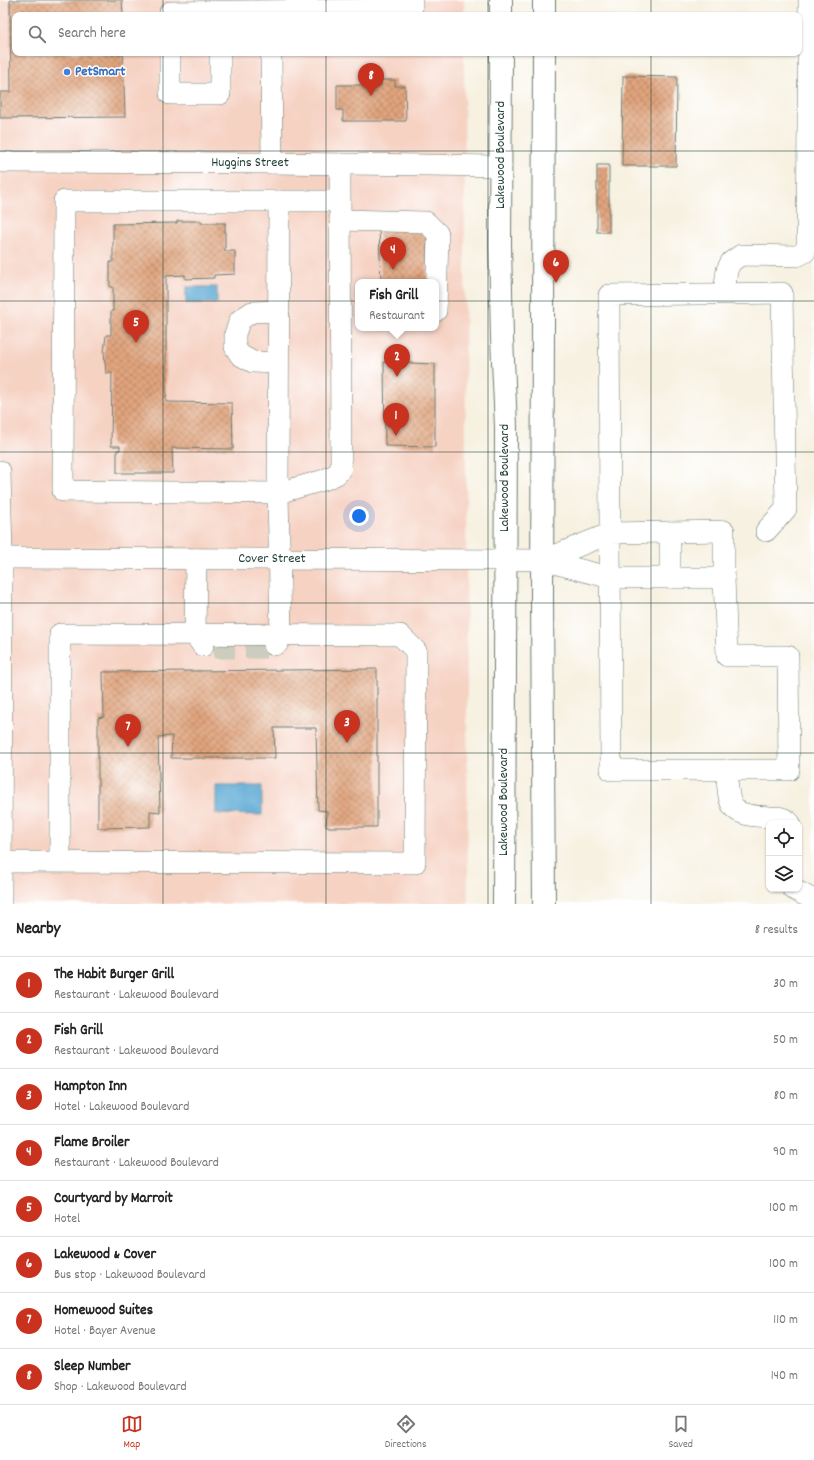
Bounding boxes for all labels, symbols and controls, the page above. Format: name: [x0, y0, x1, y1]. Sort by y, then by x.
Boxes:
search box: [12, 12, 802, 56]
icon: search: [26, 23, 48, 45]
text: Search here: [58, 23, 126, 45]
place label: PetSmart: [75, 62, 126, 82]
pin: 8: [358, 63, 384, 96]
marker: PetSmart: [62, 67, 72, 77]
street label: Lakewood Boulevard: [491, 101, 511, 209]
street label: Huggins Street: [211, 153, 289, 173]
pin: 4: [380, 237, 406, 270]
pin: 6: [543, 250, 569, 283]
popup: [355, 279, 439, 331]
text: Fish Grill: [369, 285, 418, 307]
text: Restaurant: [369, 307, 425, 326]
pin: 5: [123, 310, 149, 343]
pin: 2: [384, 344, 410, 377]
pin: 1: [383, 403, 409, 436]
street label: Lakewood Boulevard: [495, 424, 515, 532]
your location: [349, 506, 369, 526]
street label: Cover Street: [238, 549, 306, 569]
pin: 3: [334, 710, 360, 743]
pin: 7: [115, 714, 141, 747]
street label: Lakewood Boulevard: [494, 748, 514, 856]
map controls: [766, 820, 802, 892]
button: locate: [766, 820, 802, 856]
button: layers: [766, 856, 802, 892]
text: Nearby: [16, 918, 60, 942]
text: 8 results: [755, 921, 798, 940]
text: The Habit Burger Grill: [54, 964, 174, 986]
text: 1: [28, 975, 30, 994]
text: 30 m: [773, 975, 798, 994]
text: Restaurant · Lakewood Boulevard: [54, 986, 219, 1005]
text: Fish Grill: [54, 1020, 103, 1042]
text: 2: [26, 1031, 32, 1050]
text: 50 m: [773, 1031, 798, 1050]
text: Restaurant · Lakewood Boulevard: [54, 1042, 219, 1061]
text: Hampton Inn: [54, 1076, 127, 1098]
text: 3: [26, 1087, 32, 1106]
text: 80 m: [774, 1087, 798, 1106]
text: Hotel · Lakewood Boulevard: [54, 1098, 189, 1117]
text: Flame Broiler: [54, 1132, 129, 1154]
text: 4: [26, 1143, 32, 1162]
text: 90 m: [773, 1143, 798, 1162]
text: Restaurant · Lakewood Boulevard: [54, 1154, 219, 1173]
text: Courtyard by Marroit: [54, 1188, 173, 1210]
text: 5: [26, 1199, 32, 1218]
text: 100 m: [769, 1199, 798, 1218]
text: Hotel: [54, 1210, 80, 1229]
text: Lakewood & Cover: [54, 1244, 156, 1266]
text: 6: [26, 1255, 32, 1274]
text: 100 m: [769, 1255, 798, 1274]
text: Bus stop · Lakewood Boulevard: [54, 1266, 205, 1285]
text: Homewood Suites: [54, 1300, 153, 1322]
text: 7: [27, 1311, 31, 1330]
text: 110 m: [773, 1311, 798, 1330]
text: Hotel · Bayer Avenue: [54, 1322, 156, 1341]
text: Sleep Number: [54, 1356, 131, 1378]
text: 8: [26, 1367, 32, 1386]
text: 140 m: [771, 1367, 798, 1386]
text: Shop · Lakewood Boulevard: [54, 1378, 187, 1397]
tab: Map: [121, 1413, 143, 1453]
tab: Directions: [385, 1413, 427, 1453]
tab: Saved: [668, 1413, 693, 1453]

